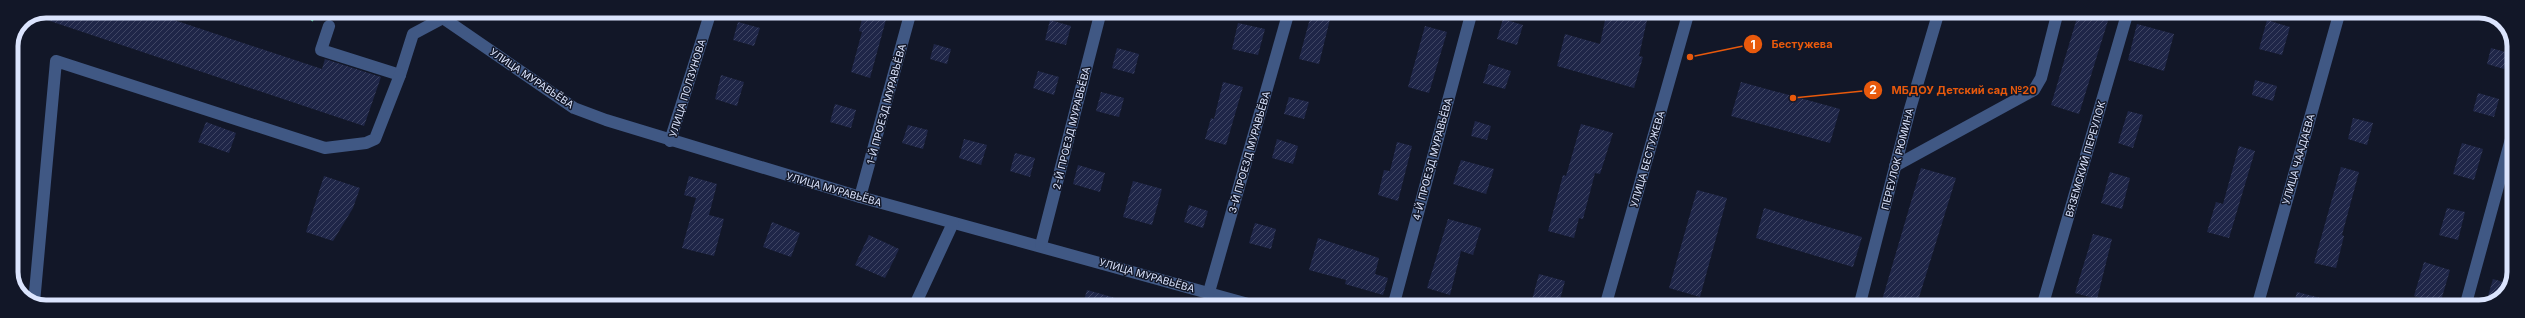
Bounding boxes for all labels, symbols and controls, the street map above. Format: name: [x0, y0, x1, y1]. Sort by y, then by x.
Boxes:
callout: Бестужева: [1743, 33, 1840, 56]
street label: УЛИЦА ПОЛЗУНОВА: [666, 37, 708, 138]
text: 1: [1750, 37, 1756, 52]
text: Бестужева: [1771, 37, 1833, 51]
street label: 1-Й ПРОЕЗД МУРАВЬЁВА: [863, 42, 908, 165]
street label: УЛИЦА МУРАВЬЁВА: [488, 45, 576, 111]
street label: 2-Й ПРОЕЗД МУРАВЬЁВА: [1049, 65, 1092, 191]
callout: МБДОУ Детский сад №20: [1863, 78, 2044, 101]
text: 2: [1869, 82, 1877, 97]
text: МБДОУ Детский сад №20: [1891, 83, 2037, 97]
street label: 3-Й ПРОЕЗД МУРАВЬЁВА: [1225, 89, 1272, 214]
street label: 4-Й ПРОЕЗД МУРАВЬЁВА: [1409, 96, 1454, 222]
street label: ВЯЗЕМСКИЙ ПЕРЕУЛОК: [2062, 99, 2107, 218]
street label: ПЕРЕУЛОК РЮМИНА: [1879, 107, 1915, 211]
street label: УЛИЦА БЕСТУЖЕВА: [1627, 109, 1667, 209]
street label: УЛИЦА ЧААДАЕВА: [2279, 112, 2317, 206]
street label: УЛИЦА МУРАВЬЁВА: [785, 170, 883, 208]
street label: УЛИЦА МУРАВЬЁВА: [1098, 256, 1196, 294]

